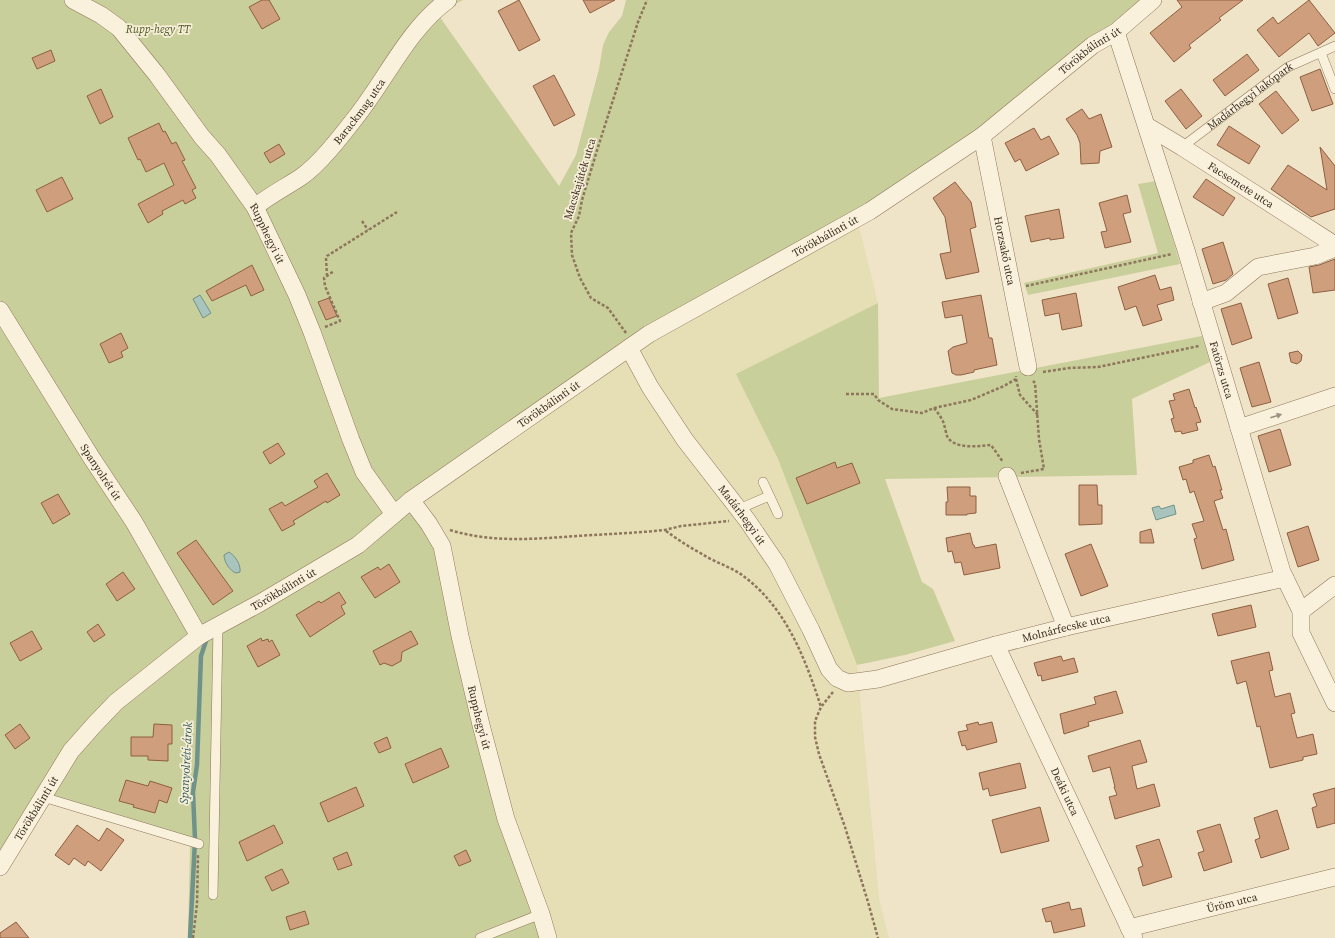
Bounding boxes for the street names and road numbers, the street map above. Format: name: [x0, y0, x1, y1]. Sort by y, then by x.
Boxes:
street label: Törökbálinti út: [1056, 23, 1124, 78]
street label: Madárhegyi lakópark: [1204, 58, 1296, 133]
street label: Barackmag utca: [330, 75, 389, 147]
street label: Macskajáték utca: [561, 136, 600, 221]
street label: Facsemete utca: [1205, 158, 1277, 212]
street label: Rupphegyi út: [247, 200, 289, 266]
street label: Törökbálinti út: [789, 211, 861, 260]
street label: Horzsakő utca: [991, 215, 1019, 287]
street label: Fatörzs utca: [1206, 339, 1237, 401]
street label: Törökbálinti út: [514, 377, 583, 431]
street label: Spanyolrét út: [77, 441, 125, 504]
street label: Madárhegyi út: [715, 482, 770, 548]
street label: Törökbálinti út: [248, 564, 319, 614]
street label: Molnárfecske utca: [1021, 610, 1112, 645]
street label: Rupphegyi út: [464, 684, 495, 751]
street label: Deáki utca: [1047, 765, 1083, 819]
street label: Törökbálinti út: [11, 773, 62, 843]
street label: Üröm utca: [1205, 889, 1259, 916]

